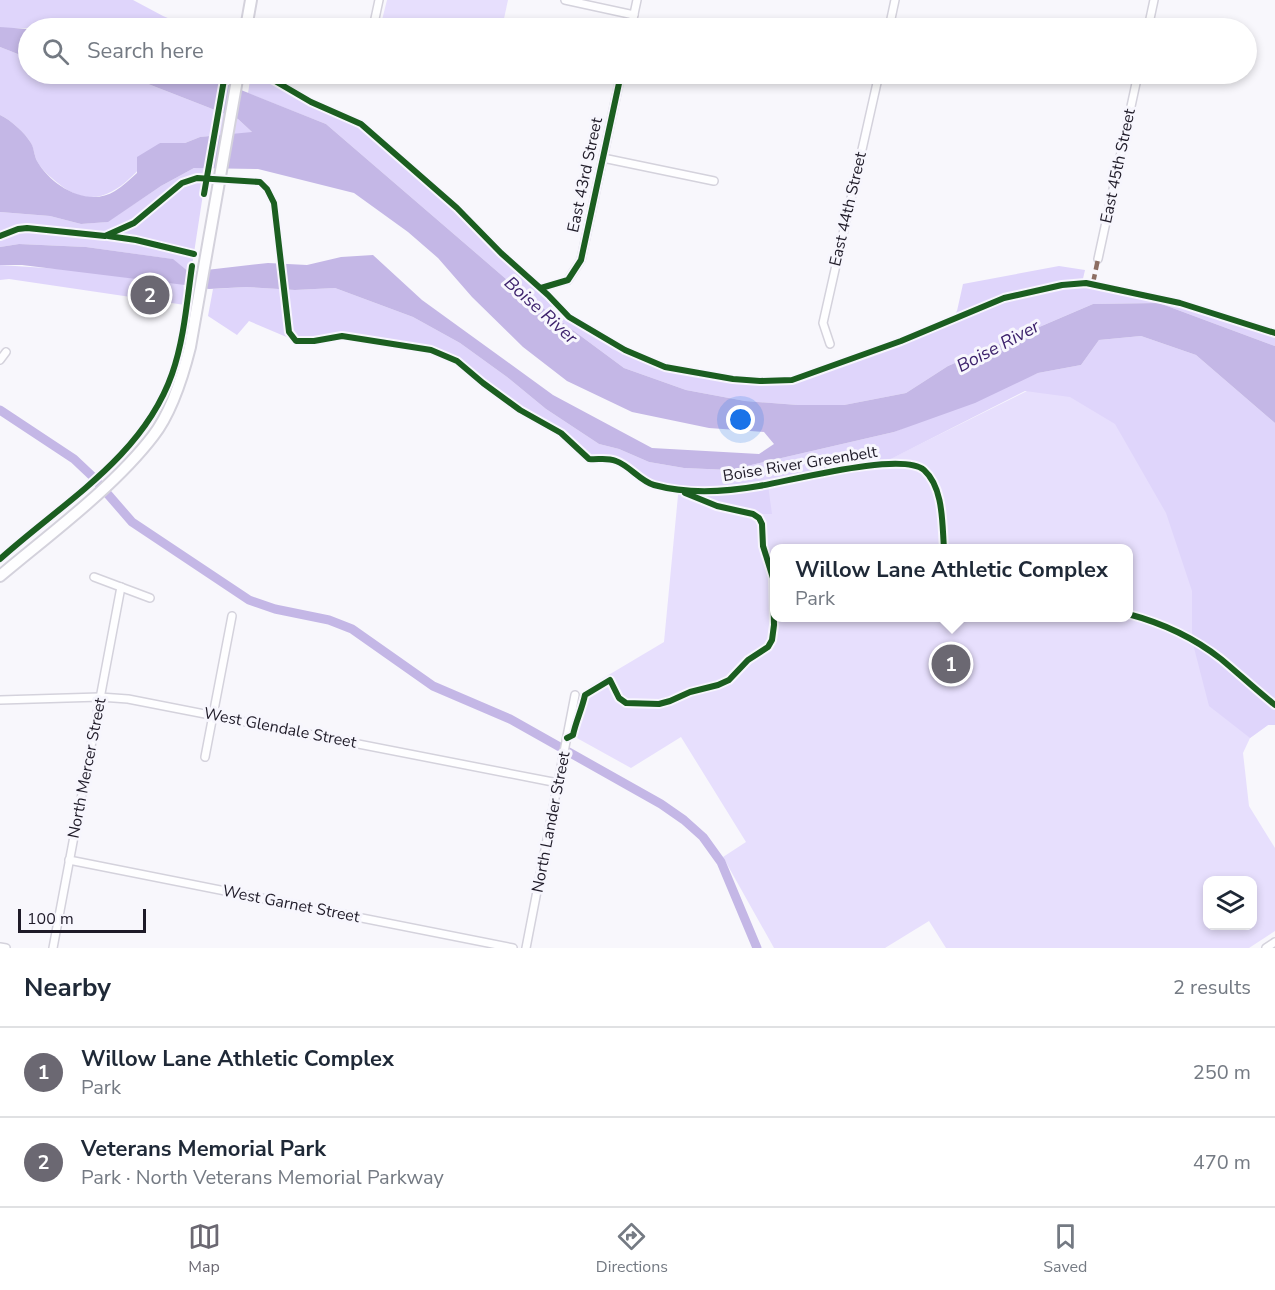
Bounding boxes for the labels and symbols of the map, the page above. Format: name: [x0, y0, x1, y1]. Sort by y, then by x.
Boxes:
street label: East 45th Street: [1095, 106, 1141, 225]
street label: East 43rd Street: [562, 115, 608, 234]
street label: East 44th Street: [824, 149, 872, 268]
water label: Boise River: [499, 271, 583, 350]
pin: 2: [130, 272, 170, 318]
water label: Boise River: [952, 314, 1044, 378]
your location: [726, 405, 755, 434]
street label: Boise River Greenbelt: [721, 441, 879, 487]
pin: 1: [932, 642, 970, 686]
street label: North Mercer Street: [63, 695, 111, 840]
street label: West Glendale Street: [202, 702, 359, 754]
street label: North Lander Street: [527, 749, 576, 894]
street label: West Garnet Street: [221, 880, 362, 928]
scale bar: [18, 906, 146, 934]

